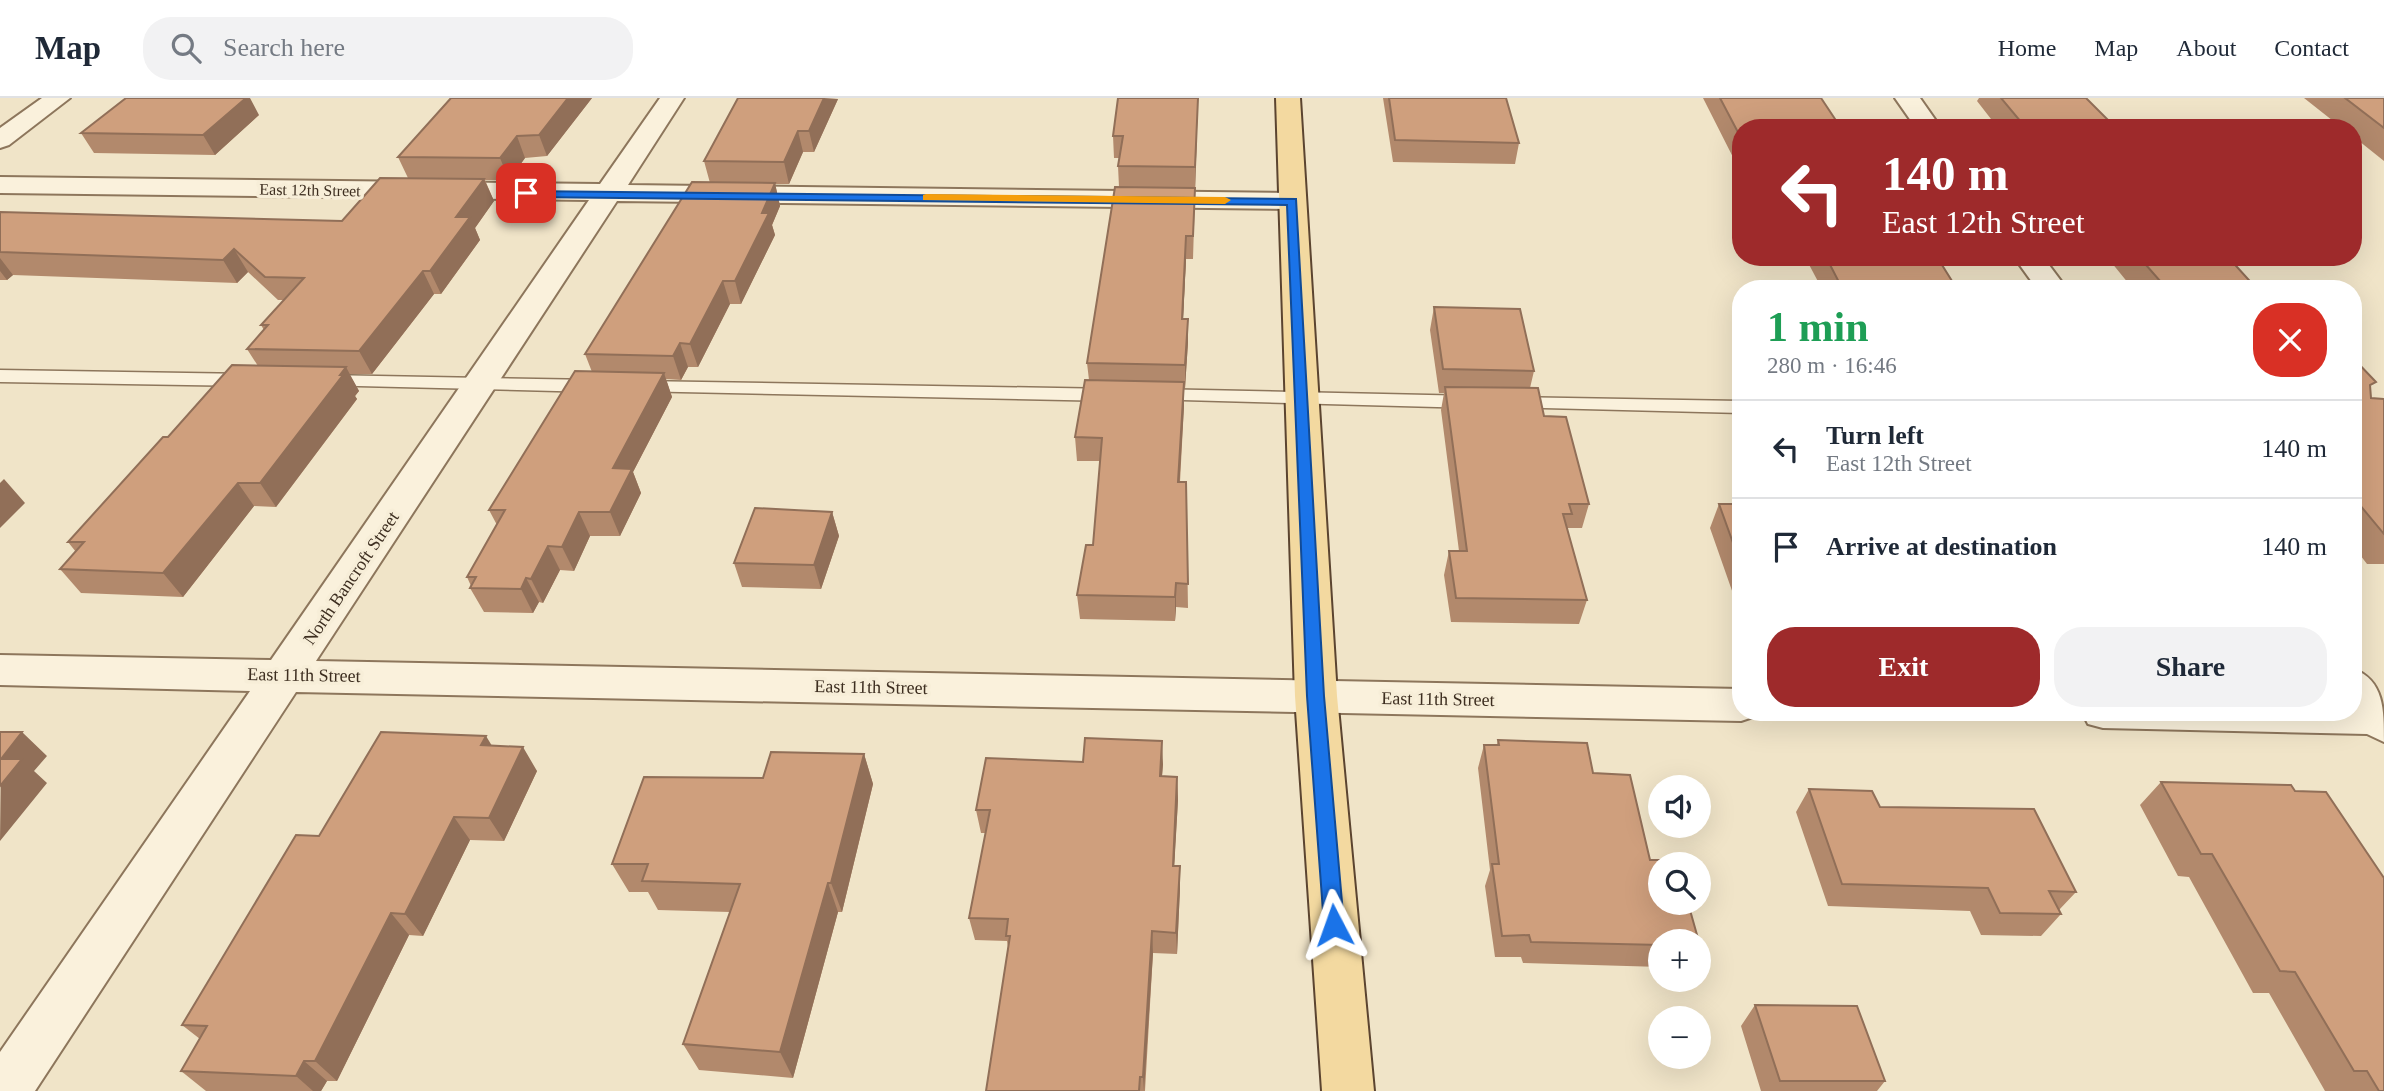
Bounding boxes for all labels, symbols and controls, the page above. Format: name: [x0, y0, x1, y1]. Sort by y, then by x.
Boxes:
search box: [143, 17, 633, 80]
icon: search: [167, 29, 205, 67]
text: Map: [35, 30, 101, 66]
text: Search here: [223, 33, 345, 62]
text: Home: [1998, 35, 2056, 61]
text: Map: [2094, 35, 2138, 61]
text: About: [2176, 35, 2236, 61]
text: Contact: [2274, 35, 2349, 61]
text: 140 m: [1882, 146, 2009, 201]
icon: left: [1767, 147, 1858, 238]
pin: [496, 163, 556, 223]
icon: arrive: [507, 174, 545, 212]
street label: East 12th Street: [259, 181, 361, 199]
text: East 12th Street: [1882, 204, 2085, 240]
button: close: [2253, 303, 2327, 377]
text: 1 min: [1767, 304, 1869, 350]
text: 280 m · 16:46: [1767, 353, 1897, 378]
text: Turn left: [1826, 421, 1924, 450]
icon: left: [1767, 430, 1805, 468]
text: 140 m: [2261, 434, 2327, 463]
text: East 12th Street: [1826, 451, 1972, 476]
street label: North Bancroft Street: [299, 508, 403, 648]
icon: arrive: [1767, 528, 1805, 566]
text: Arrive at destination: [1826, 532, 2057, 561]
text: 140 m: [2261, 532, 2327, 561]
button: Exit: [1767, 627, 2040, 707]
button: Share: [2054, 627, 2327, 707]
street label: East 11th Street: [247, 664, 361, 686]
street label: East 11th Street: [814, 676, 928, 698]
street label: East 11th Street: [1381, 688, 1495, 710]
map controls: [1648, 775, 1711, 1069]
button: sound: [1648, 775, 1711, 838]
button: search: [1648, 852, 1711, 915]
position arrow: [1297, 888, 1371, 962]
button: +: [1648, 929, 1711, 992]
button: −: [1648, 1006, 1711, 1069]

